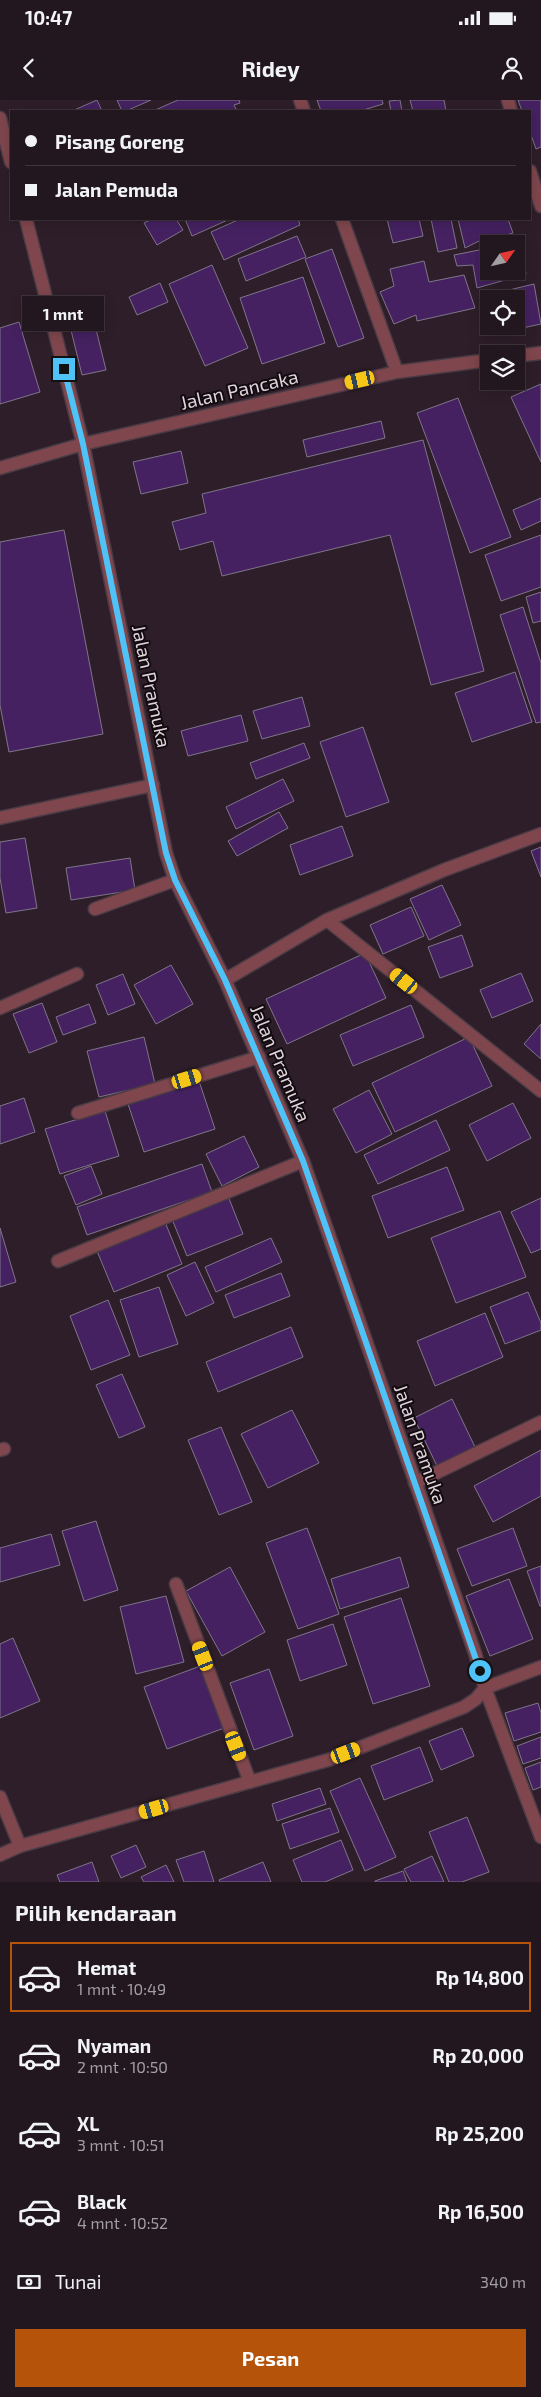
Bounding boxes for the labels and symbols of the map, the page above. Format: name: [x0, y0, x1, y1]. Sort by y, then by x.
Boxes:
north arrow: [480, 235, 525, 280]
callout: 1 mnt: [23, 296, 105, 332]
route end: [53, 358, 75, 380]
street label: Jalan Pancaka: [178, 364, 300, 414]
car: [343, 369, 376, 391]
street label: Jalan Pramuka: [128, 622, 176, 750]
car: [387, 966, 420, 996]
street label: Jalan Pramuka: [246, 1001, 316, 1125]
car: [170, 1067, 203, 1091]
street label: Jalan Pramuka: [390, 1381, 452, 1507]
car: [190, 1639, 215, 1673]
route start: [469, 1660, 491, 1682]
car: [223, 1729, 248, 1763]
car: [329, 1741, 362, 1765]
car: [137, 1798, 170, 1820]

